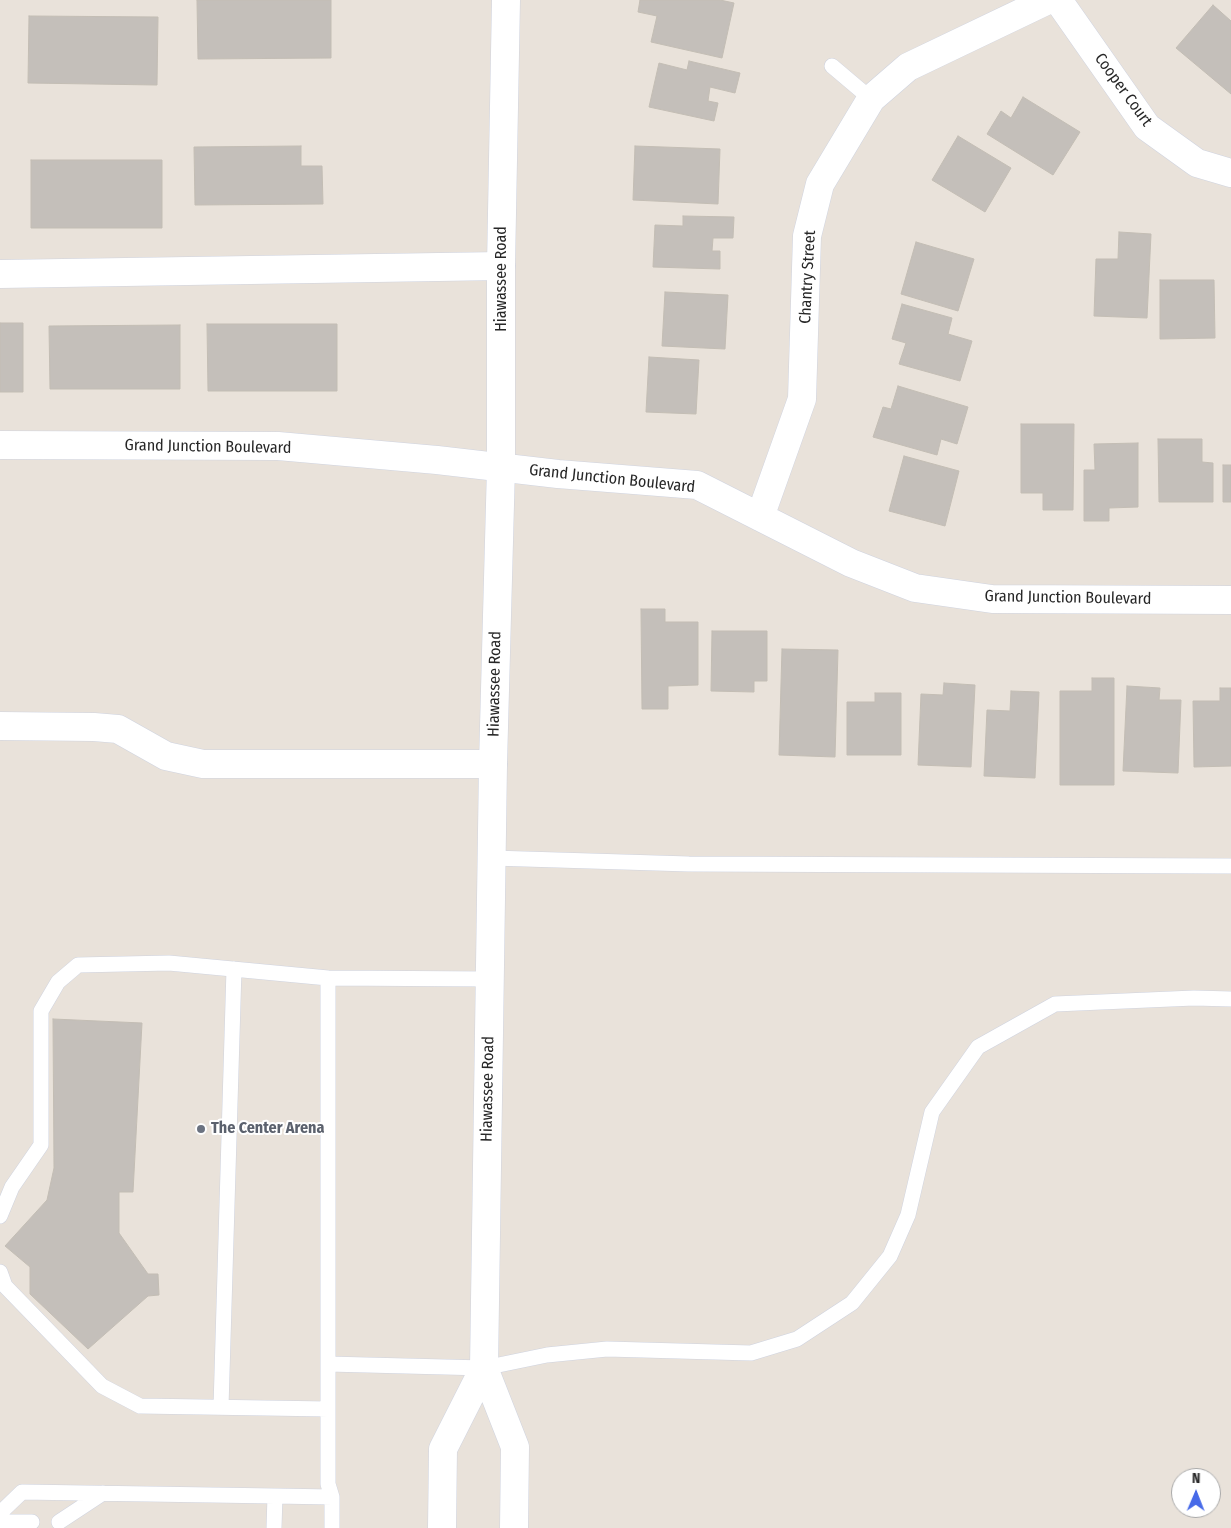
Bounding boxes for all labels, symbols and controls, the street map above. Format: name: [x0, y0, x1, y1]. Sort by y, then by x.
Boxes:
street label: Cooper Court: [1090, 50, 1156, 130]
street label: Hiawassee Road: [492, 226, 512, 332]
street label: Chantry Street: [796, 230, 820, 324]
street label: Grand Junction Boulevard: [124, 436, 292, 458]
street label: Grand Junction Boulevard: [528, 461, 696, 497]
street label: Grand Junction Boulevard: [984, 587, 1152, 609]
street label: Hiawassee Road: [484, 631, 506, 737]
street label: Hiawassee Road: [477, 1036, 499, 1142]
place label: The Center Arena: [211, 1119, 324, 1139]
marker: The Center Arena: [195, 1123, 207, 1135]
north arrow: [1171, 1468, 1221, 1518]
text: N: [1192, 1470, 1201, 1487]

